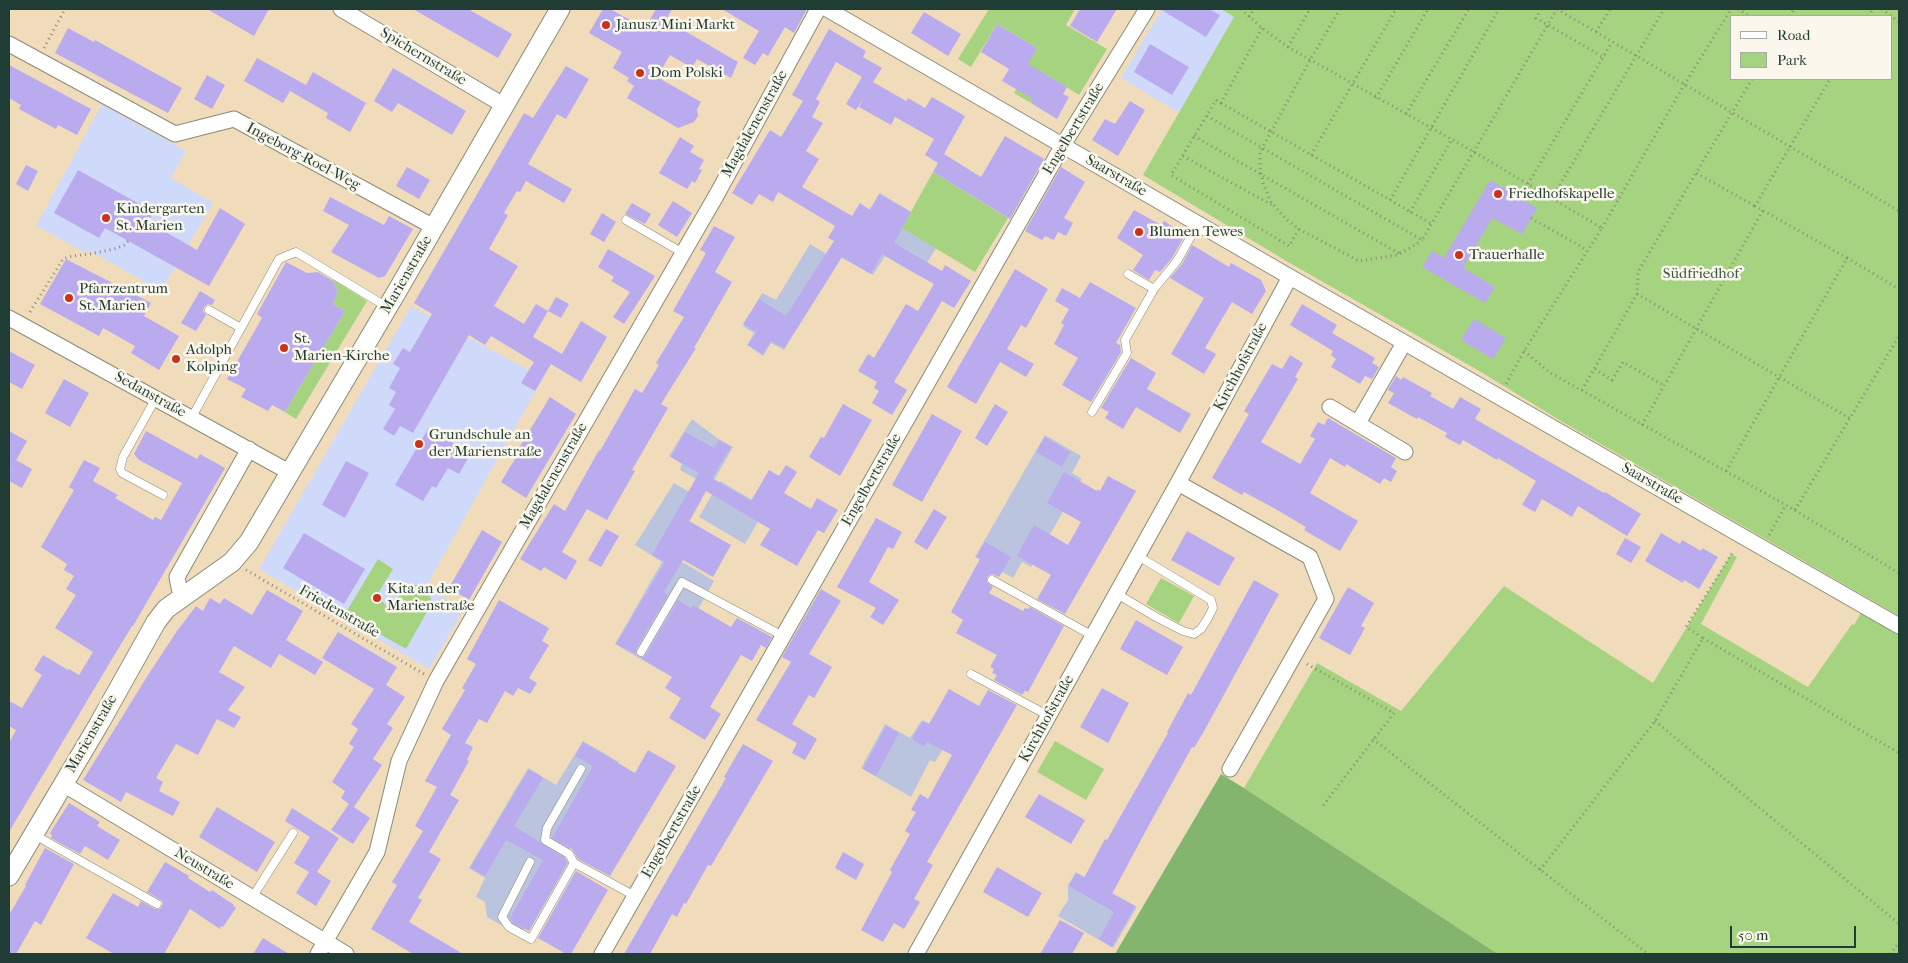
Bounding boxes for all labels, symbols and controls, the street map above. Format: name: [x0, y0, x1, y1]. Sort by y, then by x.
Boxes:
legend: [1730, 15, 1893, 80]
place label: Janusz Mini Markt: [616, 16, 735, 34]
marker: Janusz Mini Markt: [600, 19, 612, 31]
street label: Spichernstraße: [377, 24, 469, 90]
text: Road: [1777, 26, 1810, 44]
text: Park: [1777, 51, 1807, 69]
place label: Dom Polski: [650, 64, 723, 82]
marker: Dom Polski: [634, 67, 646, 79]
street label: Magdalenenstraße: [718, 67, 792, 181]
street label: Engelbertstraße: [1039, 80, 1109, 178]
street label: Ingeborg-Roel-Weg: [243, 119, 363, 195]
street label: Saarstraße: [1082, 151, 1150, 201]
place label: Friedhofskapelle: [1508, 185, 1614, 203]
marker: Friedhofskapelle: [1492, 188, 1504, 200]
place label: Kindergarten St. Marien: [116, 200, 205, 235]
marker: Kindergarten St. Marien: [100, 212, 112, 224]
place label: Blumen Tewes: [1149, 223, 1243, 241]
marker: Blumen Tewes: [1133, 226, 1145, 238]
street label: Marienstraße: [377, 233, 437, 317]
place label: Trauerhalle: [1469, 246, 1544, 264]
marker: Trauerhalle: [1453, 249, 1465, 261]
park label: Südfriedhof: [1663, 265, 1739, 283]
place label: Pfarrzentrum St. Marien: [79, 280, 168, 315]
marker: Pfarrzentrum St. Marien: [63, 292, 75, 304]
street label: Kirchhofstraße: [1210, 320, 1272, 414]
place label: St. Marien-Kirche: [294, 330, 389, 365]
place label: Adolph Kolping: [186, 341, 238, 376]
marker: St. Marien-Kirche: [278, 342, 290, 354]
marker: Adolph Kolping: [170, 353, 182, 365]
street label: Sedanstraße: [111, 368, 189, 422]
street label: Magdalenenstraße: [516, 420, 592, 532]
place label: Grundschule an der Marienstraße: [429, 426, 542, 461]
street label: Engelbertstraße: [838, 430, 906, 530]
marker: Grundschule an der Marienstraße: [413, 438, 425, 450]
street label: Saarstraße: [1618, 459, 1686, 509]
place label: Kita an der Marienstraße: [387, 580, 474, 615]
street label: Friedenstraße: [295, 582, 383, 642]
marker: Kita an der Marienstraße: [371, 592, 383, 604]
street label: Kirchhofstraße: [1016, 672, 1078, 766]
street label: Marienstraße: [62, 692, 122, 776]
street label: Engelbertstraße: [638, 782, 706, 882]
street label: Neustraße: [171, 844, 237, 894]
scale bar: [1733, 916, 1859, 948]
text: 50 m: [1738, 926, 1768, 944]

